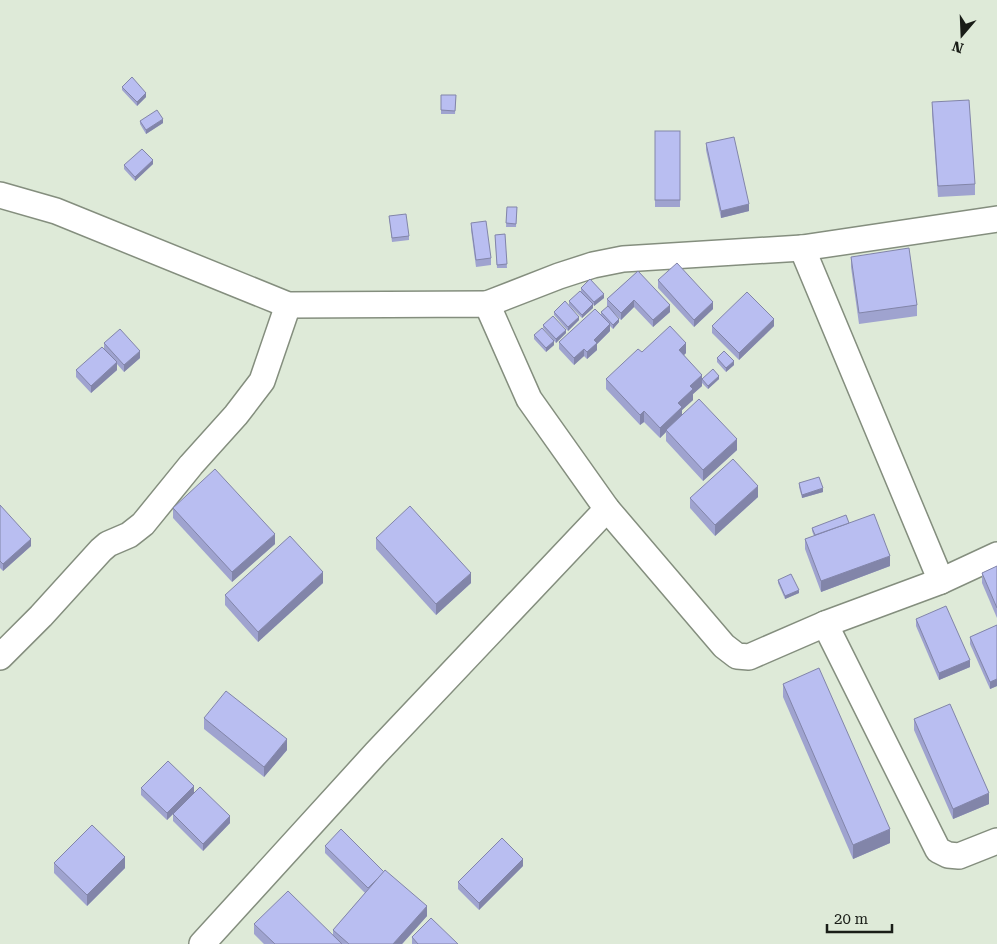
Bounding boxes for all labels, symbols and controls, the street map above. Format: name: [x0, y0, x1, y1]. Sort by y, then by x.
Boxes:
north arrow: [937, 10, 987, 60]
text: N: [950, 38, 965, 57]
scale bar: [827, 902, 892, 934]
text: 20 m: [834, 910, 869, 928]

